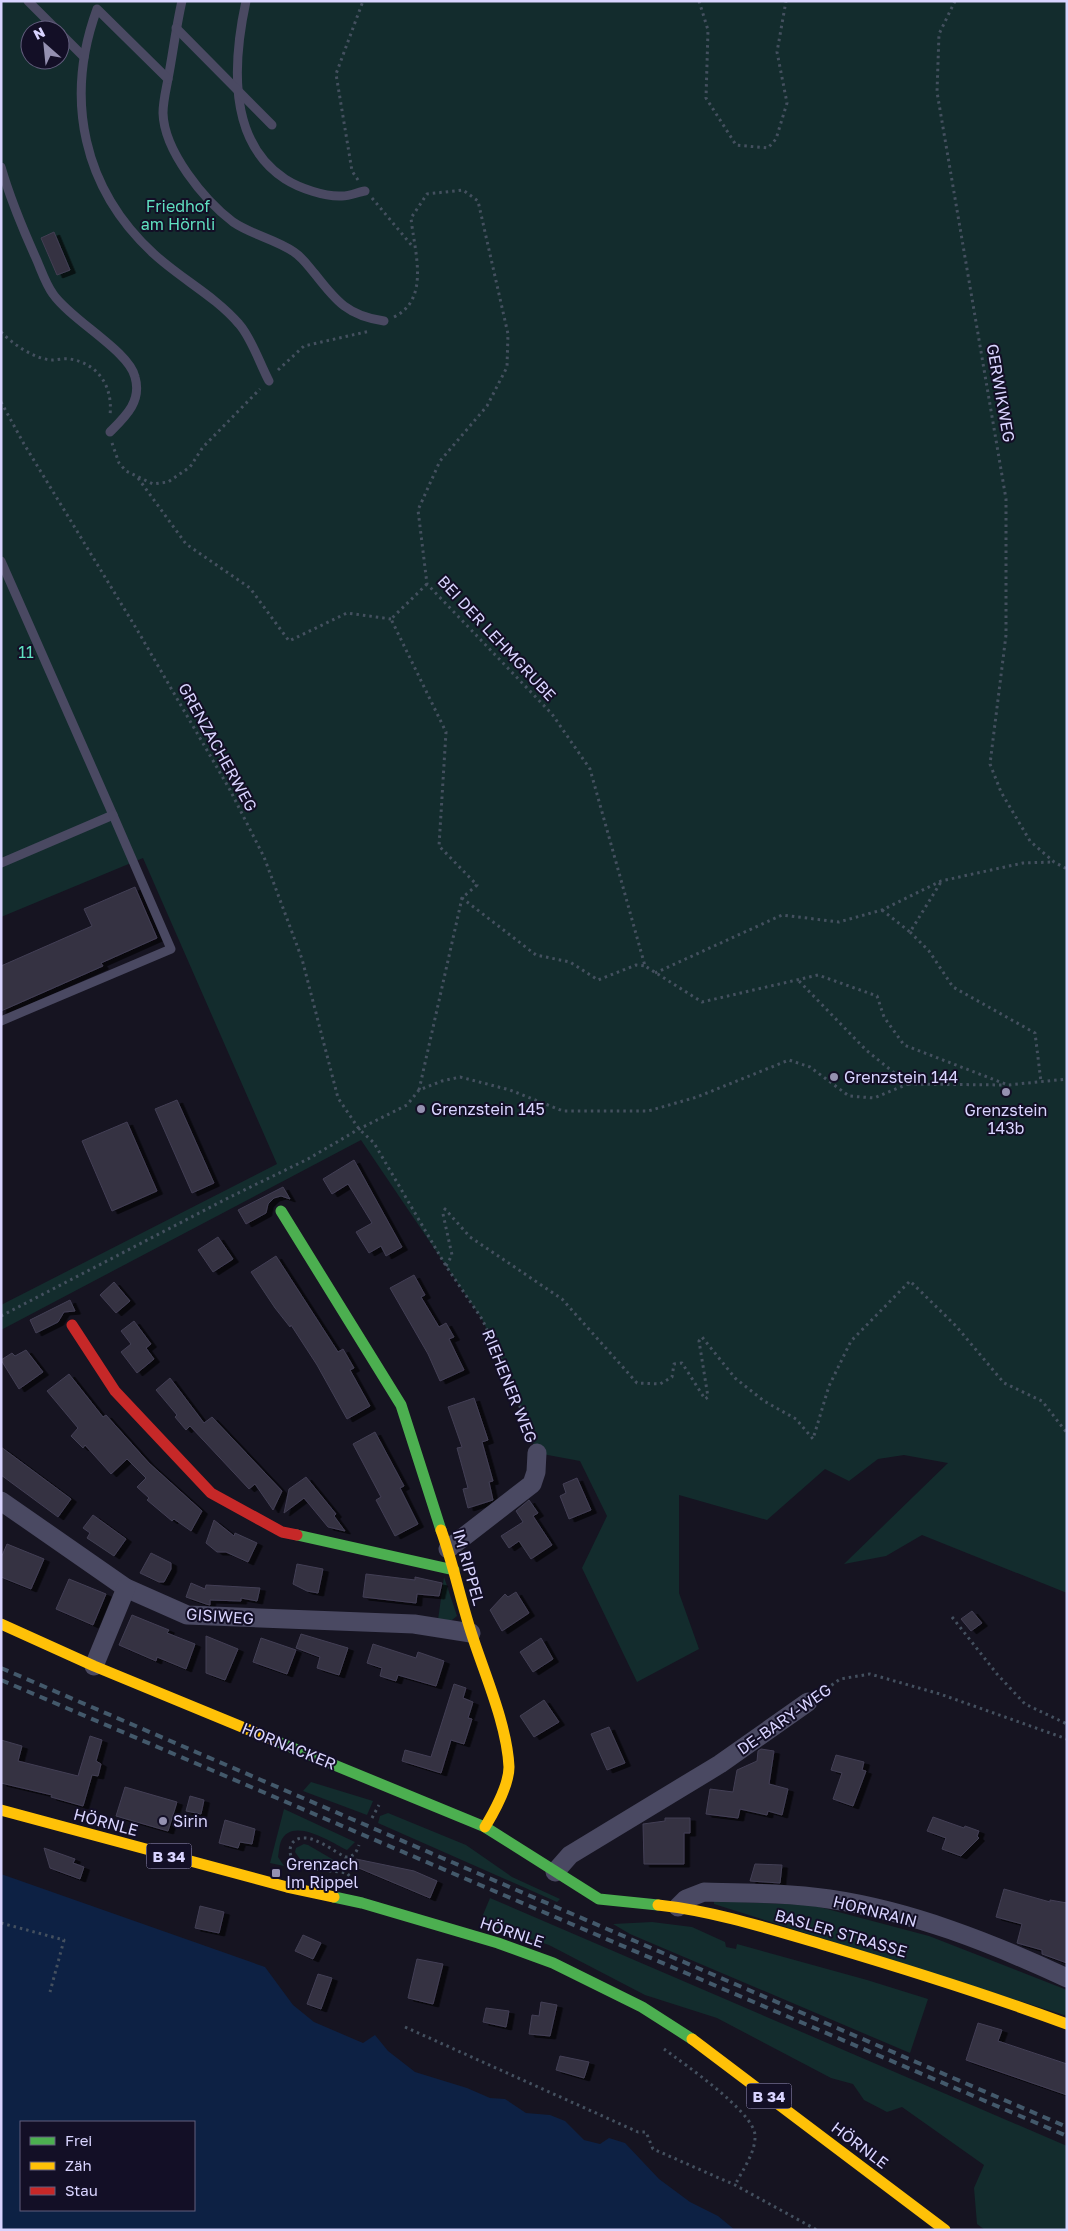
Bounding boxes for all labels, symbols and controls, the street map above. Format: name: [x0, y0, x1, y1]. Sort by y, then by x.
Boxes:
north arrow: [20, 20, 70, 70]
text: N: [30, 23, 47, 43]
park label: Friedhof am Hörnli: [141, 196, 215, 234]
street label: GERWIKWEG: [982, 342, 1020, 444]
street label: BEI DER LEHMGRUBE: [434, 571, 560, 705]
park label: 11: [18, 642, 34, 662]
street label: GRENZACHERWEG: [174, 679, 262, 815]
place label: Grenzstein 144: [844, 1067, 958, 1087]
marker: Grenzstein 144: [828, 1071, 840, 1083]
marker: Grenzstein 143b: [1000, 1086, 1012, 1098]
place label: Grenzstein 145: [431, 1099, 545, 1119]
place label: Grenzstein 143b: [965, 1100, 1047, 1138]
marker: Grenzstein 145: [415, 1103, 427, 1115]
street label: RIEHENER WEG: [478, 1326, 542, 1446]
street label: IM RIPPEL: [449, 1526, 489, 1608]
street label: GISIWEG: [185, 1604, 255, 1628]
street label: DE-BARY-WEG: [733, 1679, 835, 1759]
street label: HORNACKER: [239, 1718, 339, 1774]
street label: HÖRNLE: [72, 1804, 140, 1840]
place label: Sirin: [173, 1811, 208, 1831]
marker: Sirin: [157, 1815, 169, 1827]
road number: B 34: [146, 1844, 192, 1868]
place label: Grenzach Im Rippel: [286, 1854, 358, 1892]
marker: Grenzach Im Rippel: [270, 1867, 282, 1879]
street label: HORNRAIN: [831, 1891, 919, 1931]
street label: BASLER STRASSE: [773, 1905, 909, 1961]
street label: HÖRNLE: [478, 1912, 546, 1952]
road number: B 34: [746, 2084, 792, 2108]
street label: HÖRNLE: [828, 2117, 892, 2173]
legend: [20, 2121, 195, 2211]
text: Frei: [65, 2131, 92, 2149]
text: Zäh: [65, 2156, 92, 2174]
text: Stau: [65, 2181, 98, 2199]

